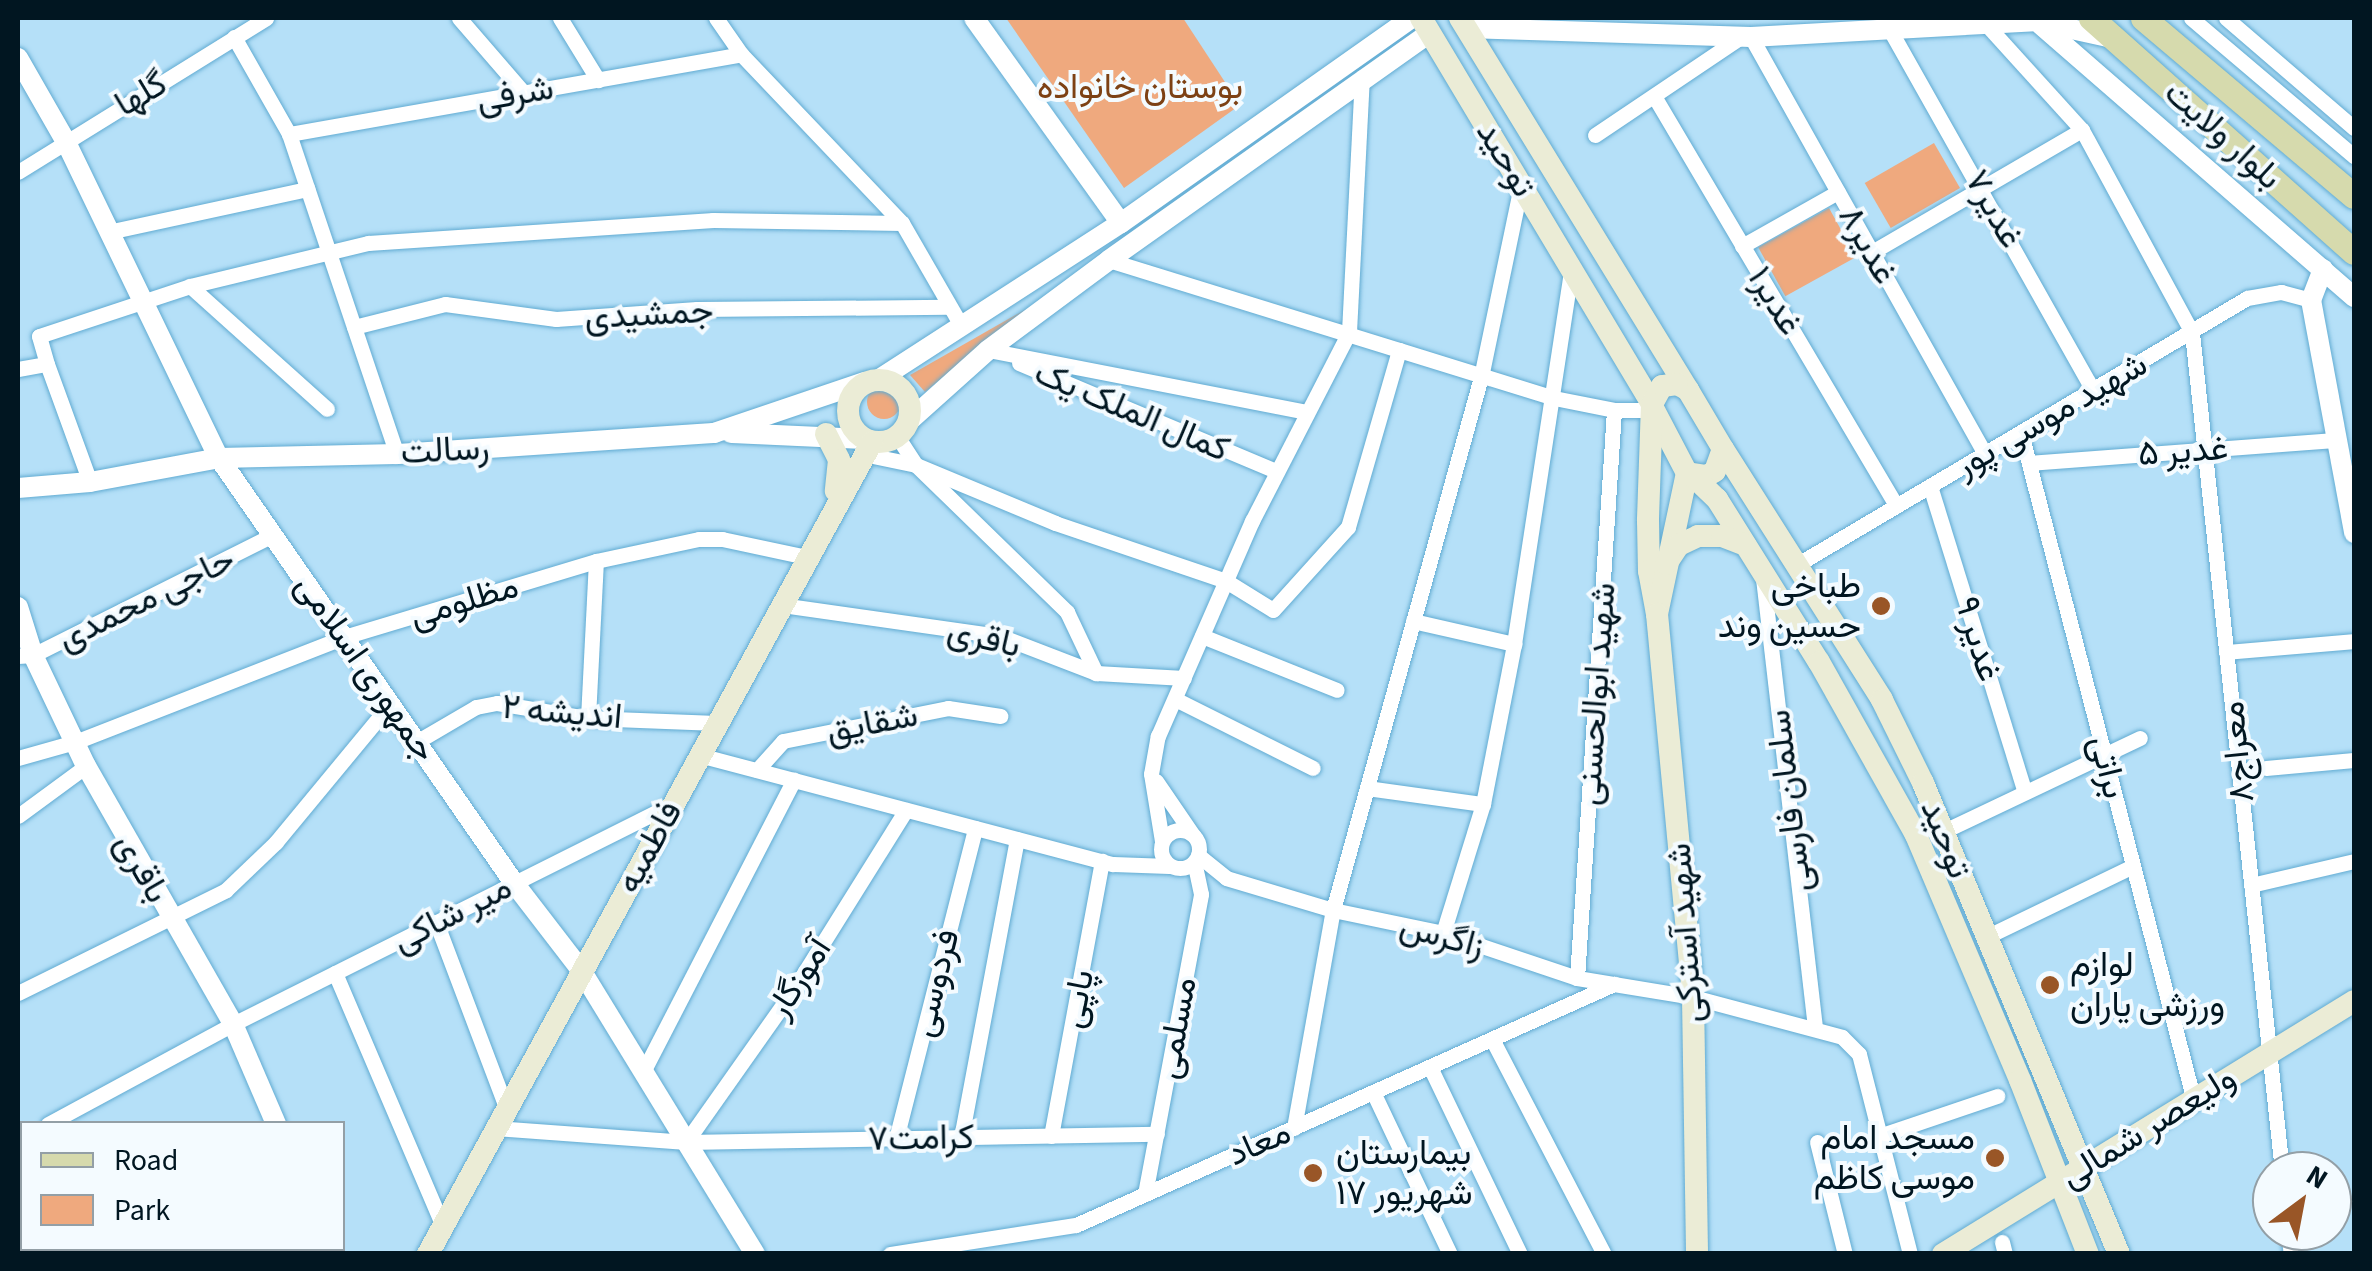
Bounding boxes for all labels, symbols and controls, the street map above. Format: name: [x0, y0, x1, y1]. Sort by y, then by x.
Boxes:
street label: گلها: [107, 62, 175, 126]
park label: بوستان خانواده: [1037, 66, 1243, 108]
street label: شرفی: [473, 67, 557, 121]
street label: بلوار ولایت: [2156, 72, 2290, 198]
street label: توحید: [1467, 113, 1545, 205]
street label: غدیر۷: [1955, 162, 2033, 256]
street label: غدیر۸: [1829, 198, 1907, 292]
street label: غدیر۱: [1738, 259, 1812, 343]
street label: جمشیدی: [583, 290, 715, 338]
street label: شهید موسی پور: [1947, 343, 2155, 487]
street label: کمال الملک یک: [1028, 351, 1236, 471]
street label: رسالت: [400, 427, 490, 473]
street label: غدیر ۵: [2137, 427, 2229, 475]
street label: حاجی محمدی: [51, 538, 241, 660]
street label: مظلومی: [405, 565, 523, 637]
place label: طباخی حسین وند: [1718, 565, 1861, 647]
street label: جمهوری اسلامی: [286, 566, 446, 770]
street label: شهید ابوالحسنی: [1567, 581, 1625, 807]
street label: غدیر ۹: [1945, 592, 2011, 686]
marker: طباخی حسین وند: [1870, 595, 1892, 617]
street label: باقری: [943, 609, 1025, 667]
street label: اندیشه ۲: [500, 686, 624, 738]
street label: شقایق: [823, 694, 921, 752]
street label: معراج۸: [2211, 699, 2263, 805]
street label: سلمان فارسی: [1757, 707, 1821, 895]
street label: براتی: [2080, 731, 2136, 803]
street label: فاطمیه: [607, 794, 691, 900]
street label: توحید: [1911, 794, 1981, 884]
street label: باقری: [105, 826, 179, 910]
street label: شهید آسترکی: [1658, 842, 1712, 1024]
street label: میر شاکی: [385, 866, 519, 962]
street label: زاگرس: [1395, 905, 1489, 967]
street label: فردوسی: [901, 925, 969, 1041]
street label: آموزگار: [757, 930, 841, 1026]
place label: لوازم ورزشی یاران: [2070, 944, 2225, 1026]
street label: پاپی: [1051, 966, 1103, 1032]
street label: مسلمی: [1146, 974, 1206, 1082]
marker: لوازم ورزشی یاران: [2039, 974, 2061, 996]
street label: ولیعصر شمالی: [2053, 1057, 2243, 1197]
street label: معاد: [1221, 1111, 1297, 1175]
street label: کرامت۷: [867, 1116, 975, 1160]
place label: مسجد امام موسی کاظم: [1814, 1117, 1975, 1199]
legend: [20, 1121, 345, 1251]
place label: بیمارستان ۱۷ شهریور: [1336, 1132, 1473, 1214]
text: Road: [114, 1139, 178, 1182]
marker: مسجد امام موسی کاظم: [1984, 1147, 2006, 1169]
north arrow: [2252, 1151, 2352, 1251]
text: N: [2298, 1155, 2335, 1199]
marker: بیمارستان ۱۷ شهریور: [1300, 1160, 1326, 1186]
text: Park: [114, 1189, 170, 1232]

